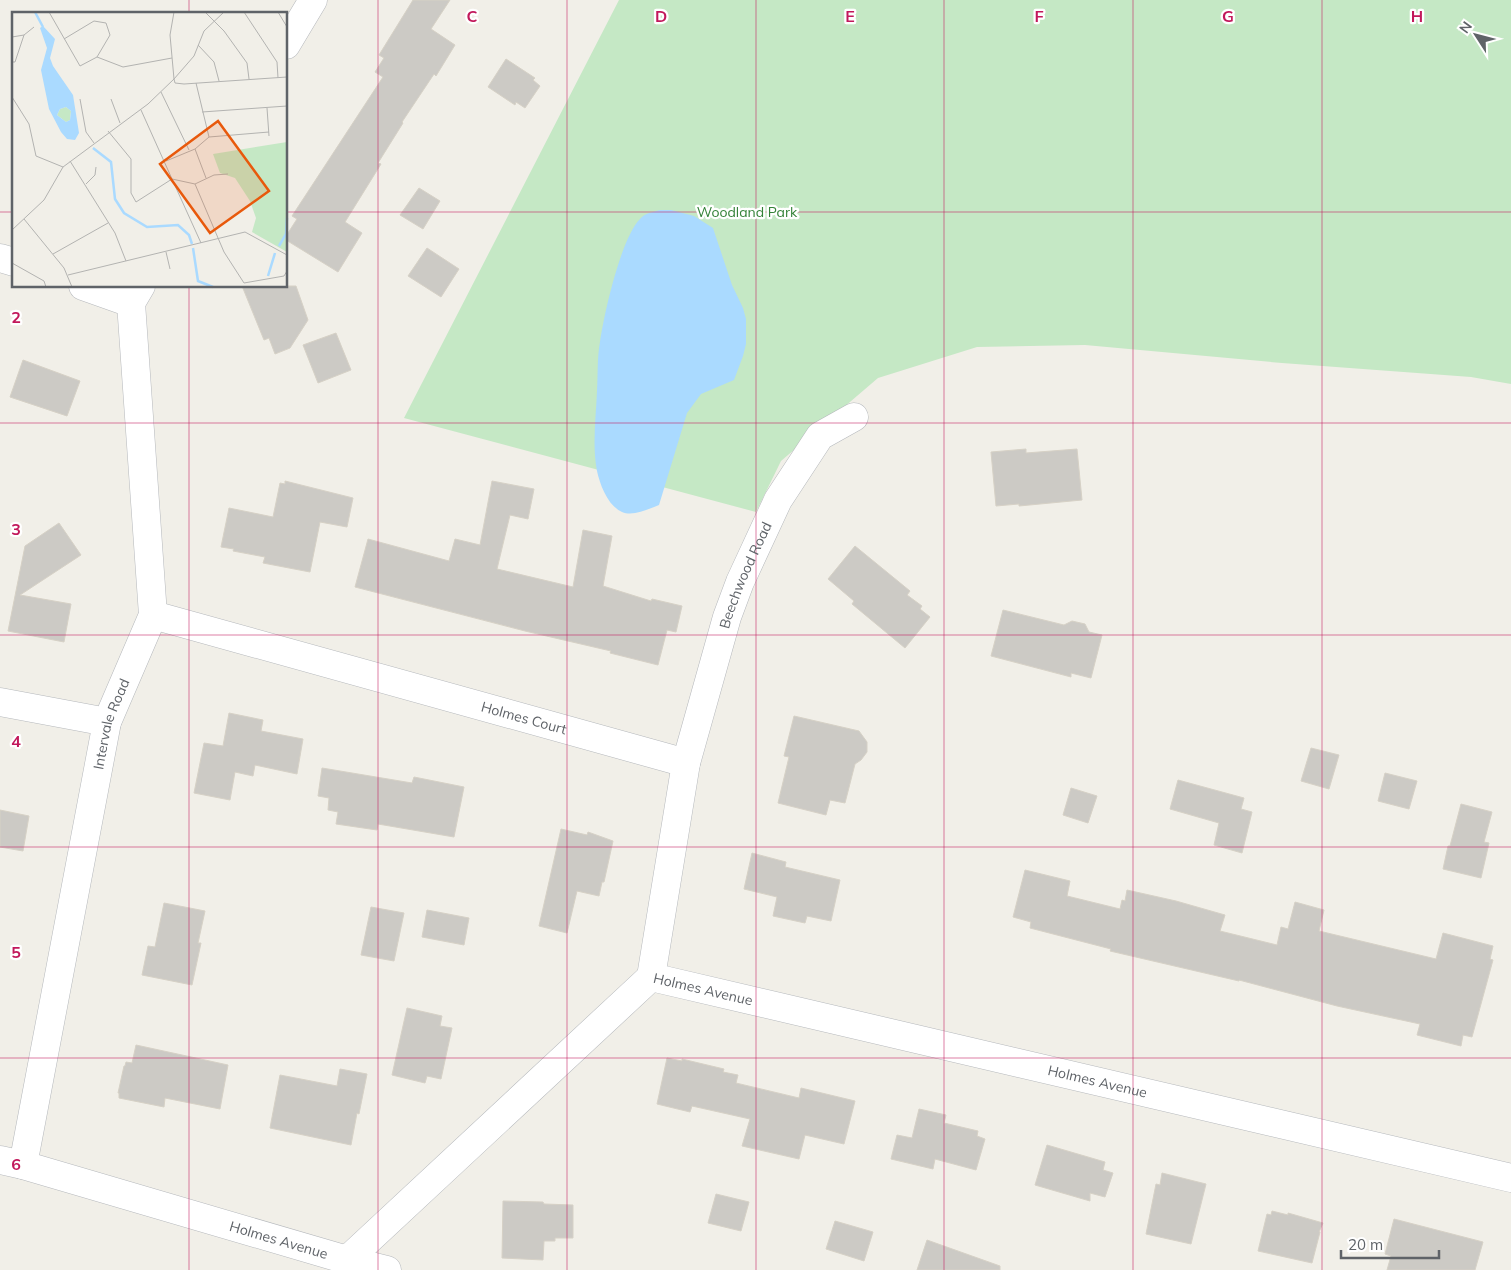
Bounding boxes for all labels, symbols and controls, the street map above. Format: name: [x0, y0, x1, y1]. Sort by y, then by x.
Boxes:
text: C: [467, 6, 478, 26]
text: D: [655, 6, 667, 26]
text: E: [845, 6, 855, 26]
text: F: [1034, 6, 1044, 26]
text: G: [1222, 6, 1234, 26]
text: H: [1411, 6, 1423, 26]
north arrow: [1451, 10, 1501, 60]
inset map: [12, 12, 288, 288]
text: N: [1455, 18, 1476, 37]
park label: Woodland Park: [697, 203, 798, 221]
text: 2: [11, 307, 21, 327]
text: 3: [11, 519, 21, 539]
street label: Beechwood Road: [715, 519, 776, 631]
street label: Intervale Road: [89, 676, 134, 771]
street label: Holmes Court: [479, 698, 569, 738]
text: 4: [11, 731, 21, 751]
text: 5: [11, 942, 21, 962]
street label: Holmes Avenue: [652, 969, 755, 1009]
street label: Holmes Avenue: [1046, 1061, 1149, 1102]
text: 6: [11, 1154, 21, 1174]
street label: Holmes Avenue: [228, 1217, 330, 1263]
scale bar: [1341, 1228, 1438, 1260]
text: 20 m: [1348, 1235, 1383, 1254]

